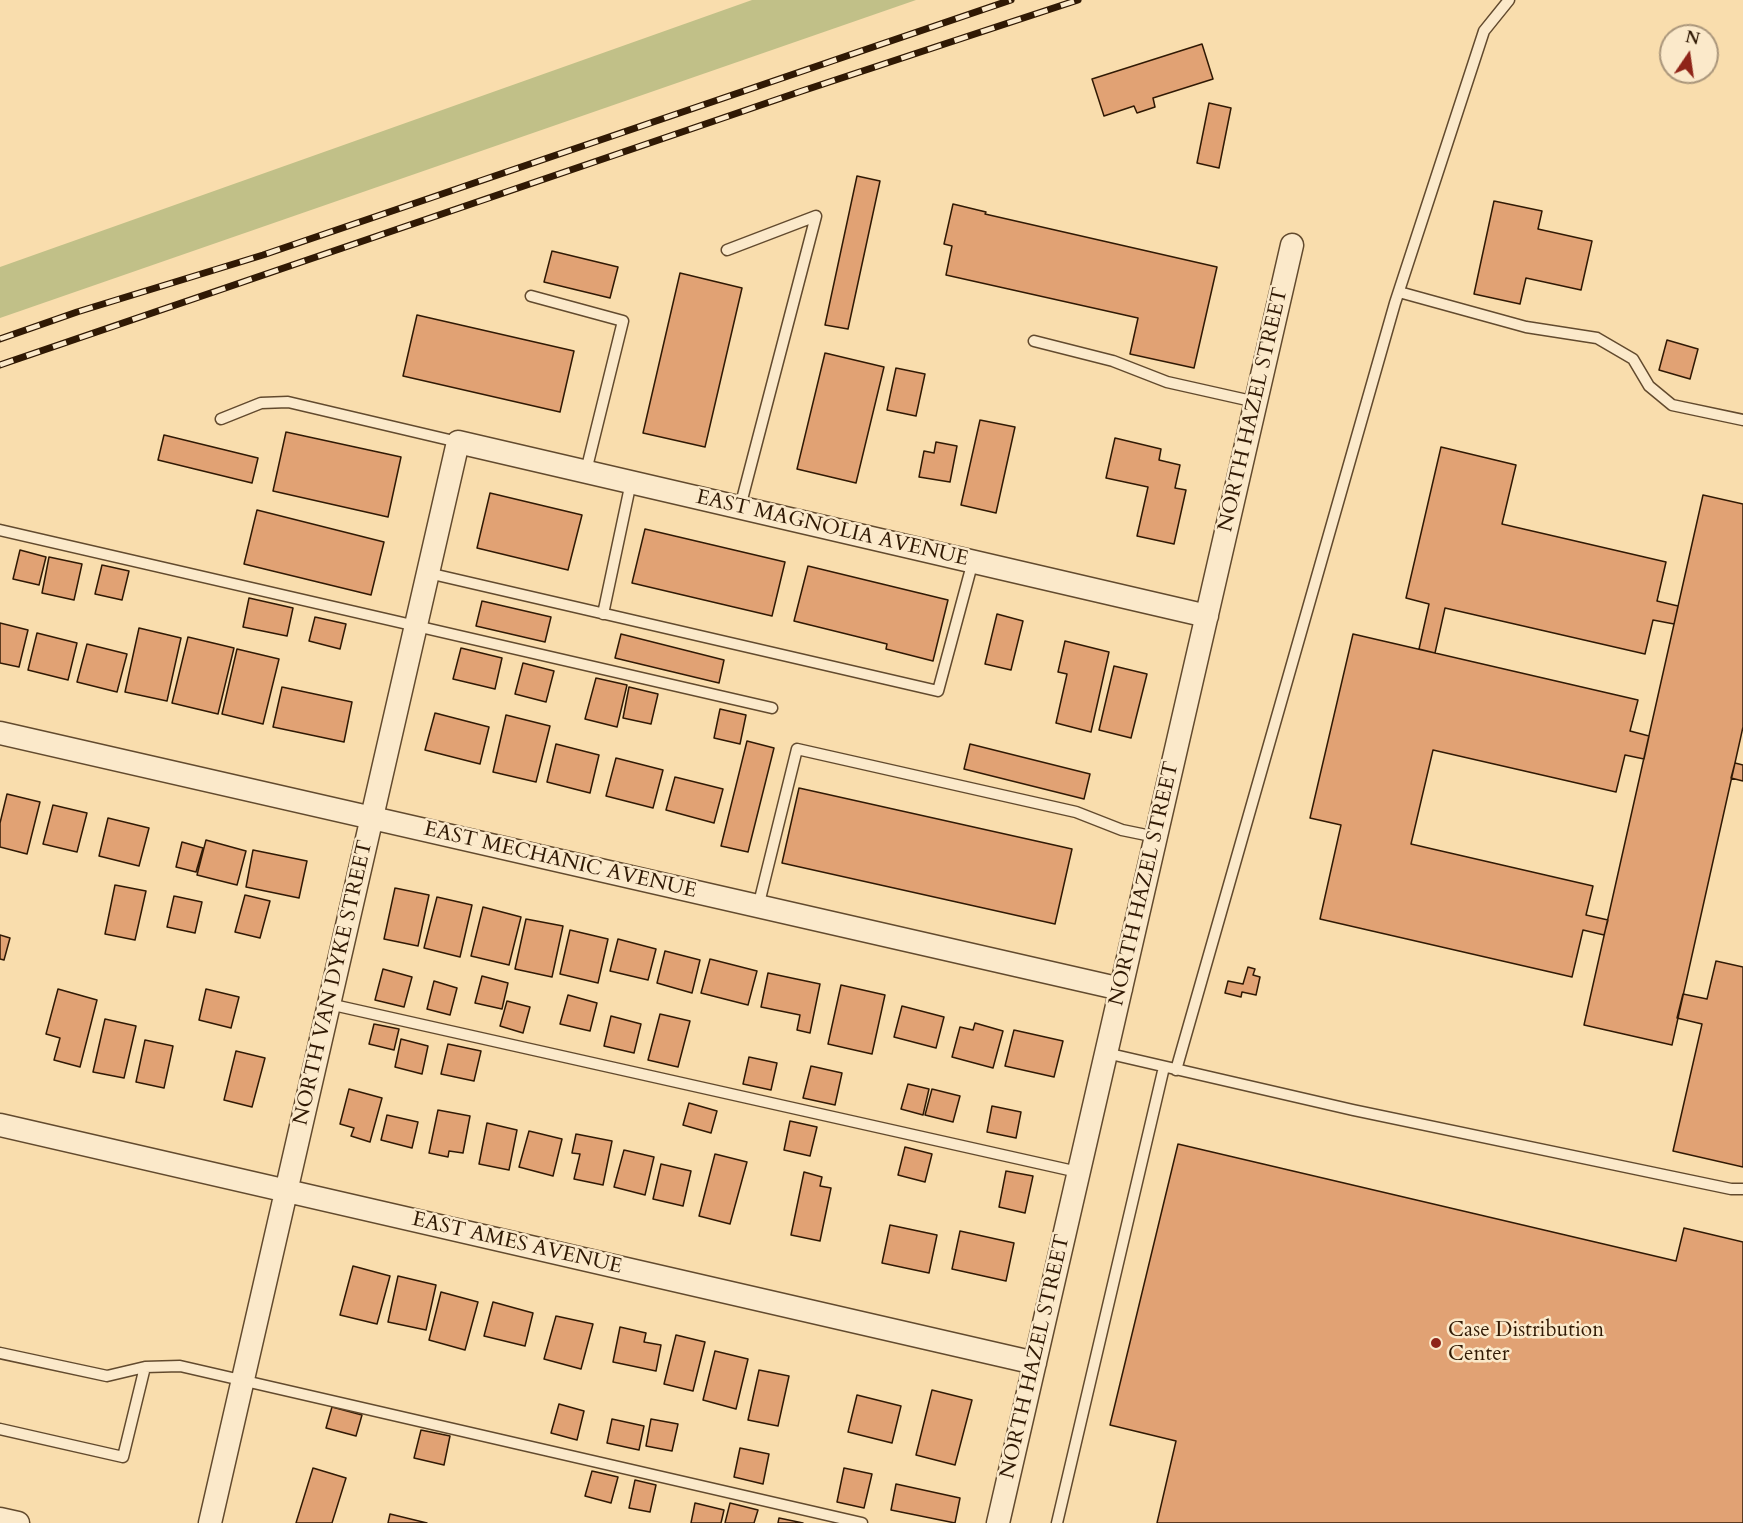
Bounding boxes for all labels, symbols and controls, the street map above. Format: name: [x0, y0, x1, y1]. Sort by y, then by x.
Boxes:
north arrow: [1659, 24, 1719, 84]
text: N: [1683, 26, 1702, 51]
street label: NORTH HAZEL STREET: [1214, 285, 1294, 535]
street label: EAST MAGNOLIA AVENUE: [693, 485, 971, 573]
street label: NORTH HAZEL STREET: [1105, 759, 1185, 1009]
street label: EAST MECHANIC AVENUE: [421, 817, 699, 905]
street label: NORTH VAN DYKE STREET: [289, 838, 379, 1128]
street label: EAST AMES AVENUE: [410, 1208, 624, 1280]
street label: NORTH HAZEL STREET: [996, 1232, 1076, 1482]
place label: Case Distribution Center: [1448, 1318, 1604, 1368]
marker: Case Distribution Center: [1429, 1336, 1443, 1350]

